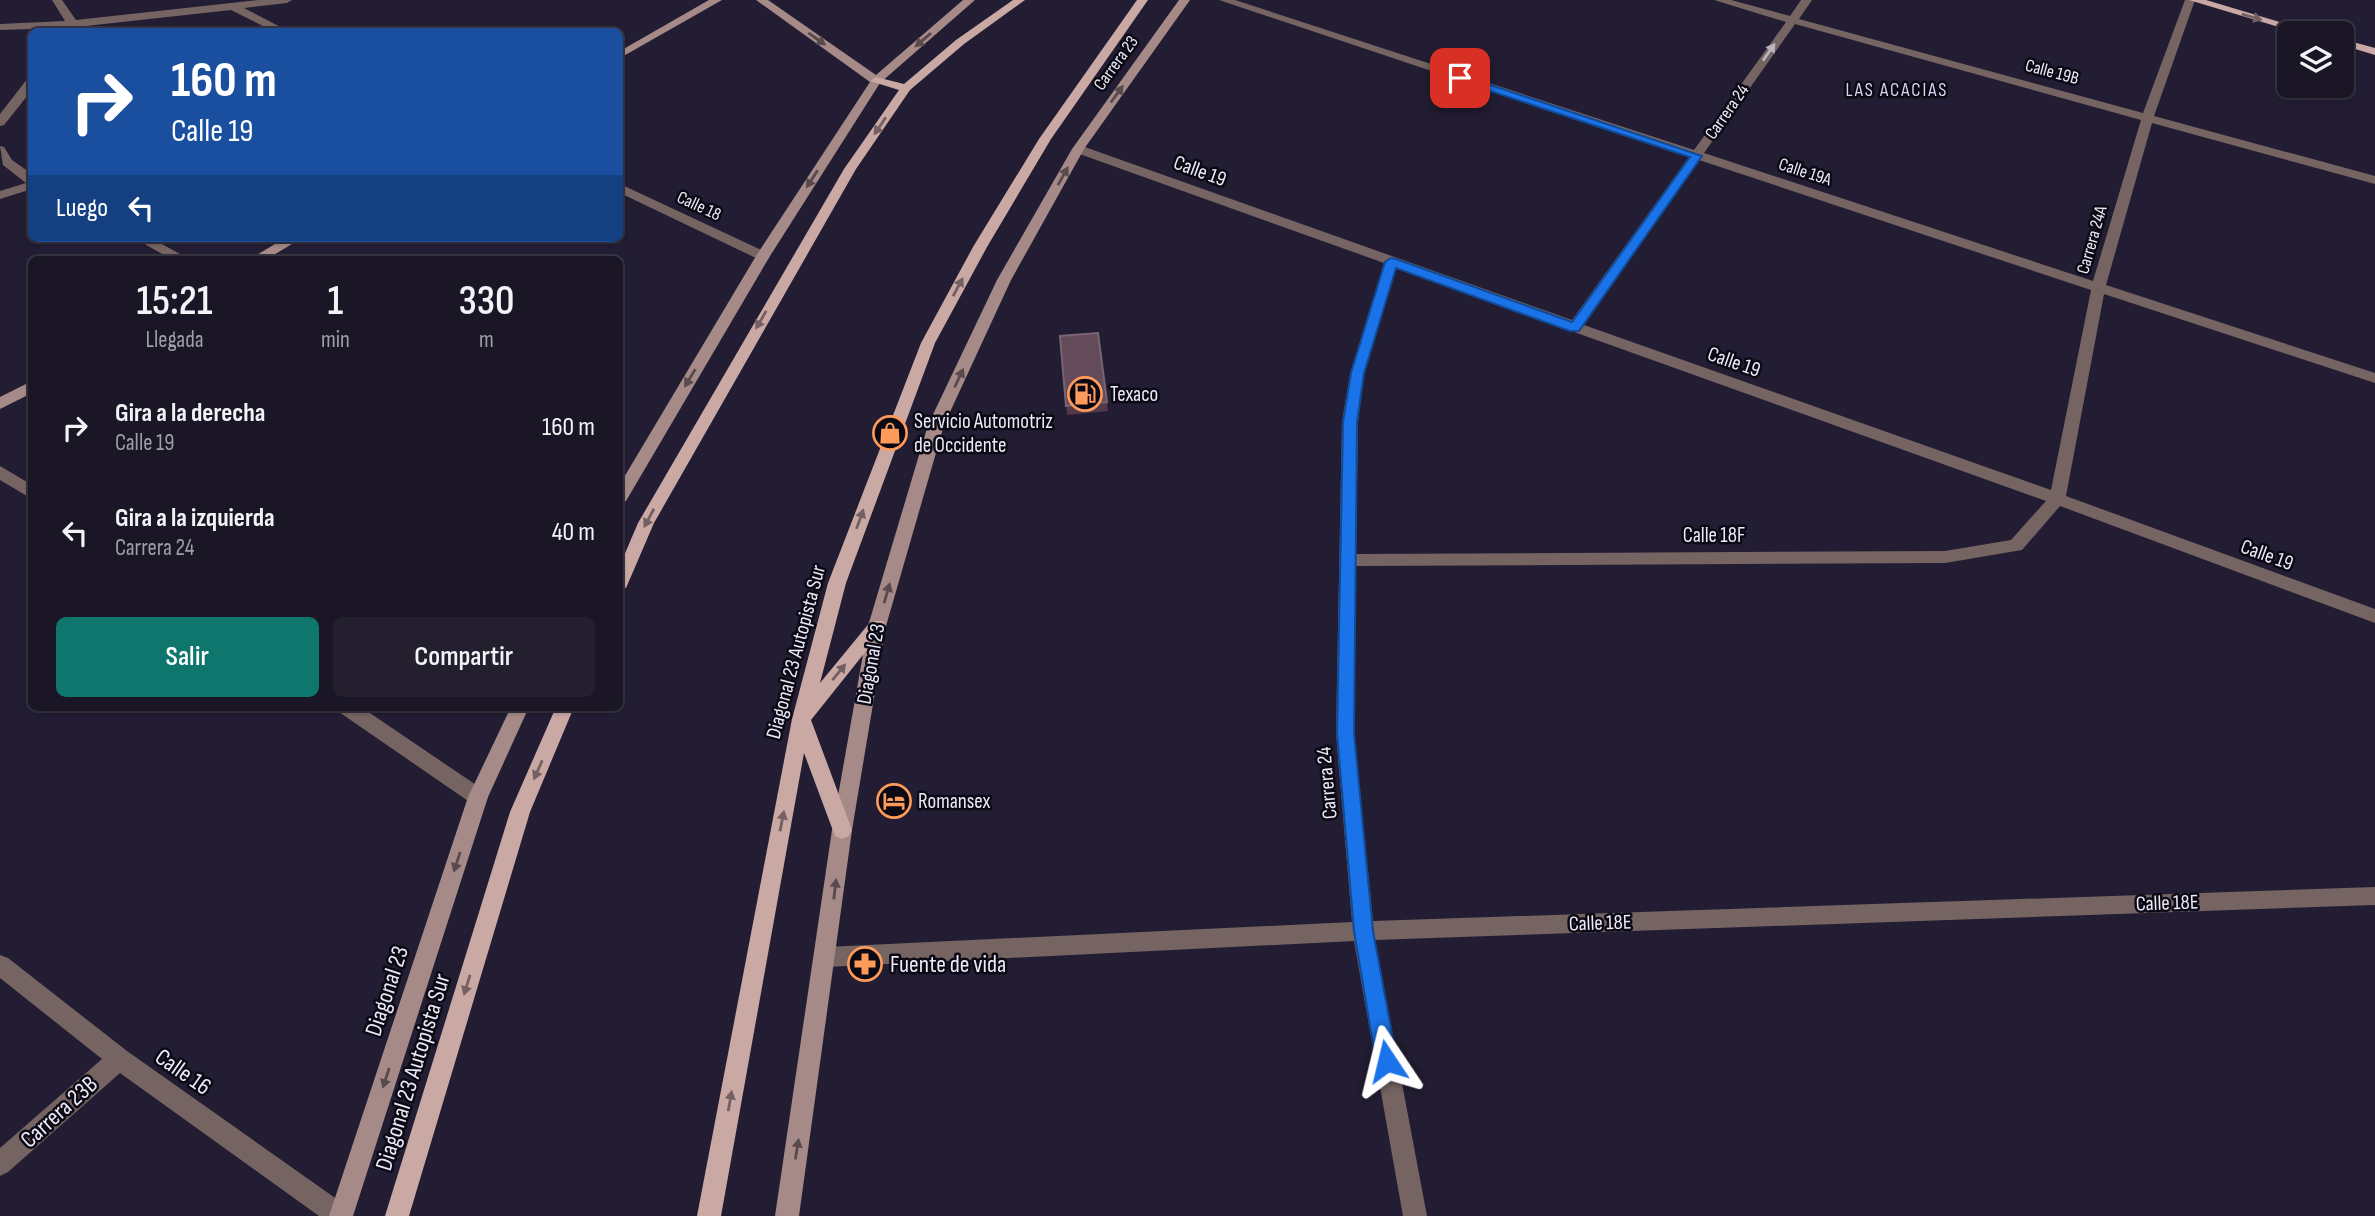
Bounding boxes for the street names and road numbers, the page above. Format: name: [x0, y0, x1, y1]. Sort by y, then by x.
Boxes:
street label: Carrera 23: [1089, 32, 1143, 94]
street label: Calle 19B: [2023, 55, 2081, 89]
street label: Carrera 24: [1701, 80, 1754, 143]
street label: Calle 19: [1170, 150, 1230, 192]
street label: Calle 19A: [1776, 154, 1834, 190]
street label: Calle 18: [674, 187, 725, 225]
street label: Carrera 24A: [2072, 203, 2112, 276]
street label: Calle 19: [1704, 341, 1764, 383]
street label: Calle 18F: [1683, 523, 1745, 548]
street label: Calle 19: [2237, 534, 2297, 576]
street label: Diagonal 23 Autopista Sur: [761, 562, 831, 742]
street label: Diagonal 23: [852, 622, 890, 706]
street label: Carrera 24: [1311, 746, 1343, 820]
street label: Calle 18E: [2135, 889, 2199, 917]
street label: Calle 18E: [1568, 909, 1632, 937]
street label: Diagonal 23: [359, 942, 415, 1040]
street label: Diagonal 23 Autopista Sur: [369, 970, 457, 1174]
street label: Calle 16: [149, 1042, 217, 1102]
street label: Carrera 23B: [14, 1070, 104, 1154]

